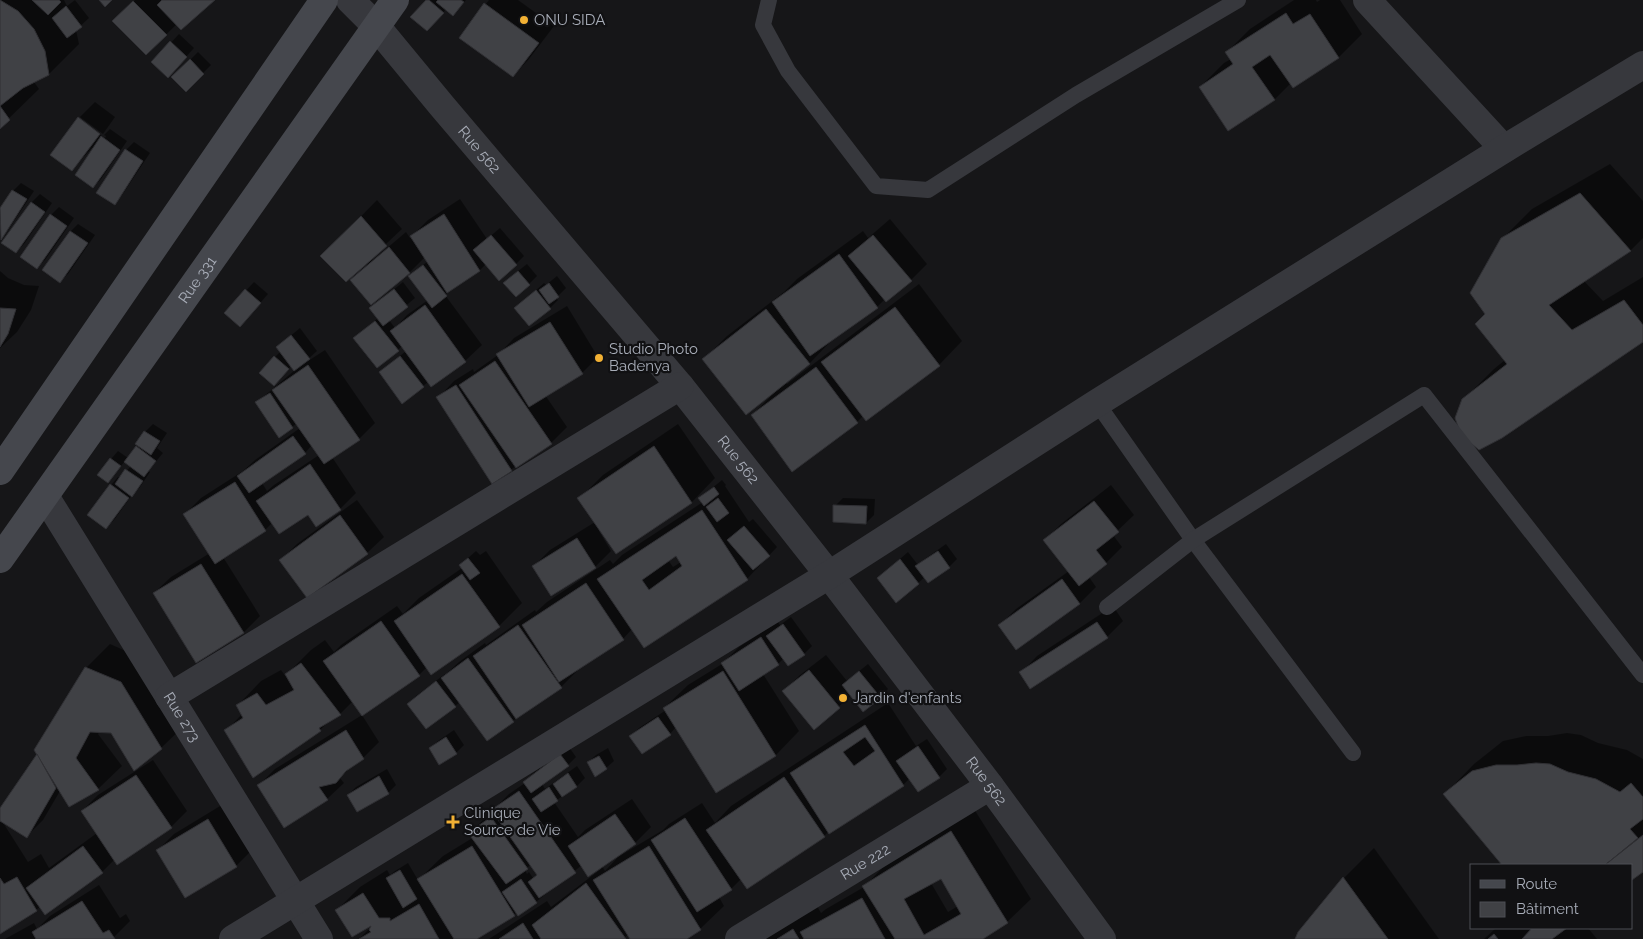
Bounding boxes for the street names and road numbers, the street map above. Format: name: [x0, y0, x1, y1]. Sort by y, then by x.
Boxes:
street label: Rue 562: [454, 123, 504, 177]
street label: Rue 331: [175, 252, 221, 307]
street label: Rue 562: [714, 432, 763, 488]
street label: Rue 273: [160, 689, 204, 745]
street label: Rue 562: [962, 753, 1010, 809]
street label: Rue 222: [837, 840, 894, 884]

